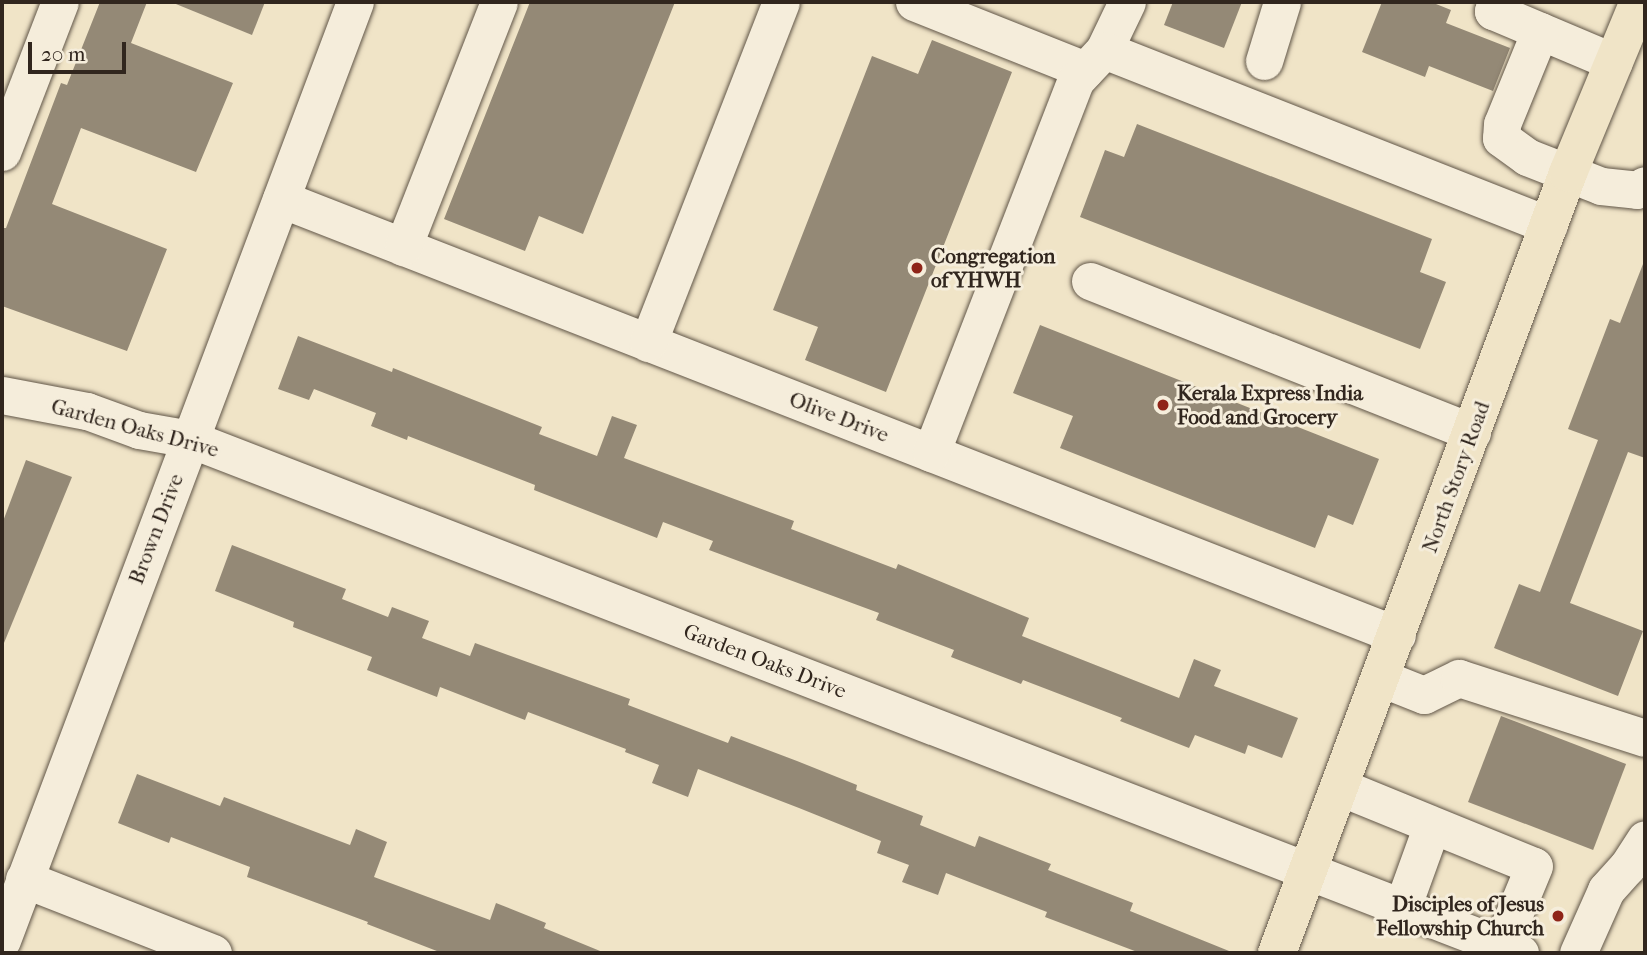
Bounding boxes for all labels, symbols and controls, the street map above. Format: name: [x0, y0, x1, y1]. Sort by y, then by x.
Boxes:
scale bar: [32, 28, 130, 72]
text: 20 m: [41, 42, 85, 66]
place label: Congregation of YHWH: [931, 243, 1056, 293]
marker: Congregation of YHWH: [909, 260, 925, 276]
place label: Kerala Express India Food and Grocery: [1177, 380, 1363, 430]
street label: Olive Drive: [786, 386, 892, 448]
street label: Garden Oaks Drive: [48, 394, 222, 462]
marker: Kerala Express India Food and Grocery: [1155, 397, 1171, 413]
street label: North Story Road: [1417, 398, 1495, 556]
street label: Brown Drive: [123, 470, 189, 588]
street label: Garden Oaks Drive: [680, 618, 850, 704]
place label: Disciples of Jesus Fellowship Church: [1376, 891, 1544, 941]
marker: Disciples of Jesus Fellowship Church: [1550, 908, 1566, 924]

